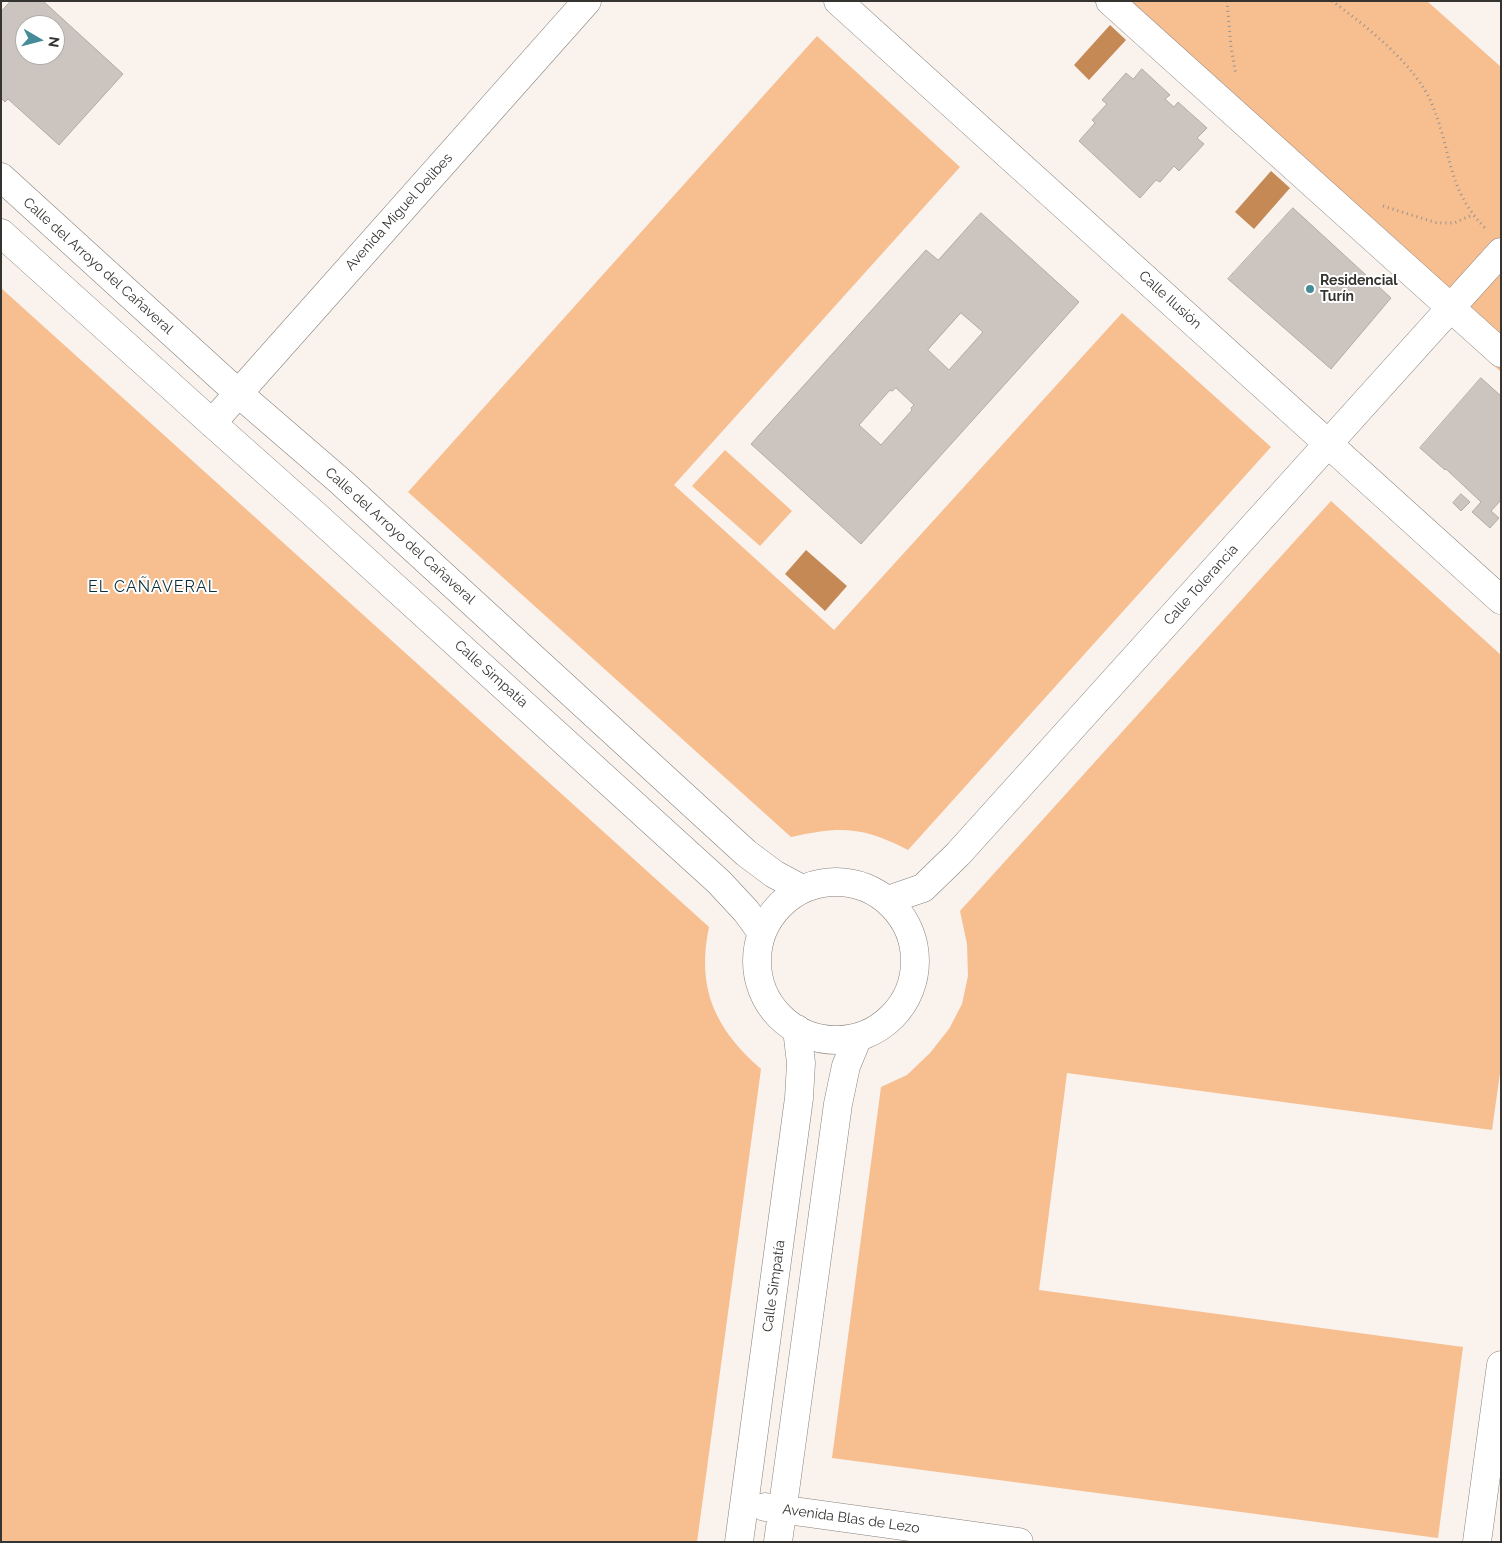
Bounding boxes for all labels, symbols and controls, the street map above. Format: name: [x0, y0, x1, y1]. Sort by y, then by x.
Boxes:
north arrow: [15, 15, 65, 65]
text: N: [45, 36, 63, 48]
street label: Avenida Miguel Delibes: [342, 150, 456, 274]
street label: Calle del Arroyo del Cañaveral: [19, 194, 177, 338]
street label: Calle Ilusión: [1135, 267, 1205, 333]
place label: Residencial Turín: [1320, 273, 1398, 306]
marker: Residencial Turín: [1304, 283, 1316, 295]
street label: Calle del Arroyo del Cañaveral: [321, 464, 479, 608]
street label: Calle Tolerancia: [1160, 541, 1242, 629]
district label: EL CAÑAVERAL: [86, 577, 220, 597]
street label: Calle Simpatía: [451, 637, 531, 711]
street label: Calle Simpatía: [759, 1239, 789, 1333]
street label: Avenida Blas de Lezo: [781, 1501, 921, 1537]

